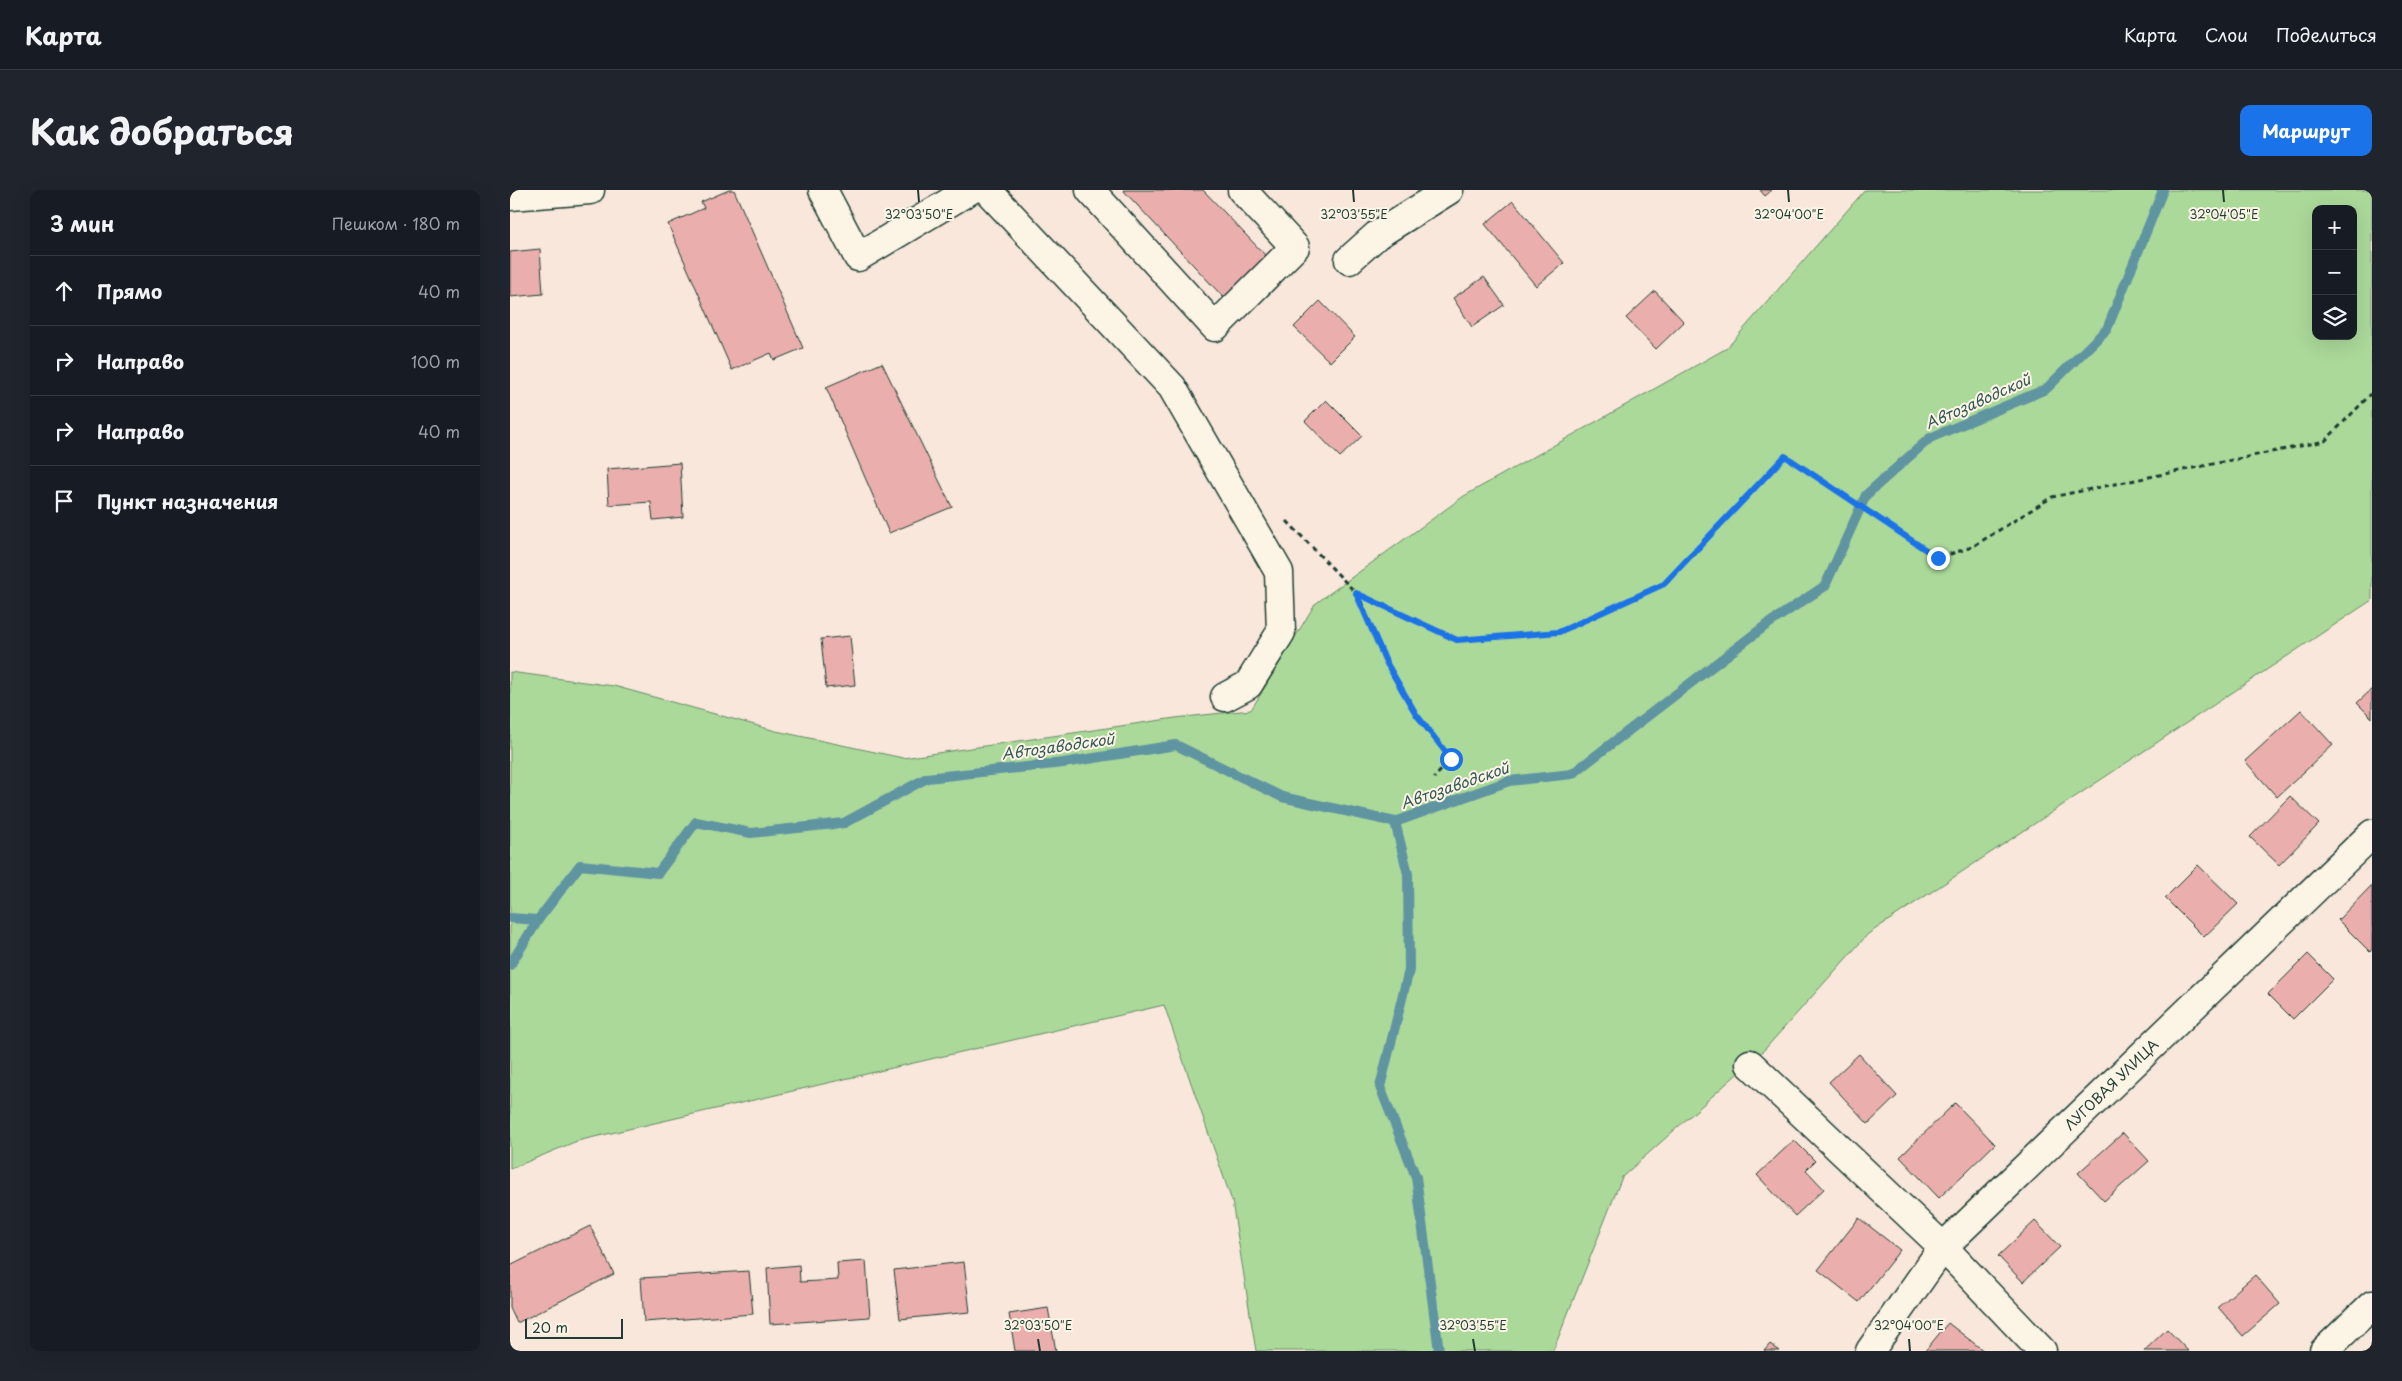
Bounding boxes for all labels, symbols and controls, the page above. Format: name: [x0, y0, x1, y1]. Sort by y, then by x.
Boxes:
text: Карта: [25, 17, 102, 53]
text: Карта: [2124, 21, 2177, 48]
text: Слои: [2205, 21, 2248, 48]
text: Поделиться: [2276, 21, 2377, 48]
text: Как добраться: [30, 104, 294, 157]
button: Маршрут: [2240, 105, 2372, 156]
text: 32°03'50"E: [885, 205, 953, 223]
text: 32°03'55"E: [1320, 205, 1388, 223]
text: 32°04'00"E: [1754, 205, 1824, 223]
text: 32°04'05"E: [2190, 205, 2258, 223]
map controls: [2312, 205, 2357, 340]
button: +: [2312, 205, 2357, 250]
text: 3 мин: [50, 207, 114, 239]
text: Пешком · 180 m: [332, 211, 460, 235]
button: −: [2312, 250, 2357, 295]
icon: ahead: [50, 277, 78, 305]
text: Прямо: [97, 277, 162, 305]
text: 40 m: [418, 279, 460, 303]
button: layers: [2312, 295, 2357, 340]
icon: right: [50, 347, 78, 375]
text: Направо: [97, 347, 184, 375]
text: 100 m: [411, 349, 460, 373]
water label: Автозаводской: [1921, 366, 2036, 434]
icon: right: [50, 417, 78, 445]
text: Направо: [97, 417, 184, 445]
text: 40 m: [418, 419, 460, 443]
icon: arrive: [50, 487, 78, 515]
text: Пункт назначения: [97, 487, 278, 515]
route end: [1927, 547, 1950, 570]
water label: Автозаводской: [1000, 726, 1118, 765]
route start: [1440, 748, 1463, 771]
water label: Автозаводской: [1397, 755, 1514, 814]
street label: ЛУГОВАЯ УЛИЦА: [2059, 1034, 2163, 1135]
scale bar: [525, 1316, 622, 1339]
text: 32°03'50"E: [1004, 1316, 1072, 1334]
text: 32°03'55"E: [1439, 1316, 1507, 1334]
text: 32°04'00"E: [1874, 1316, 1944, 1334]
text: 20 m: [532, 1317, 568, 1338]

